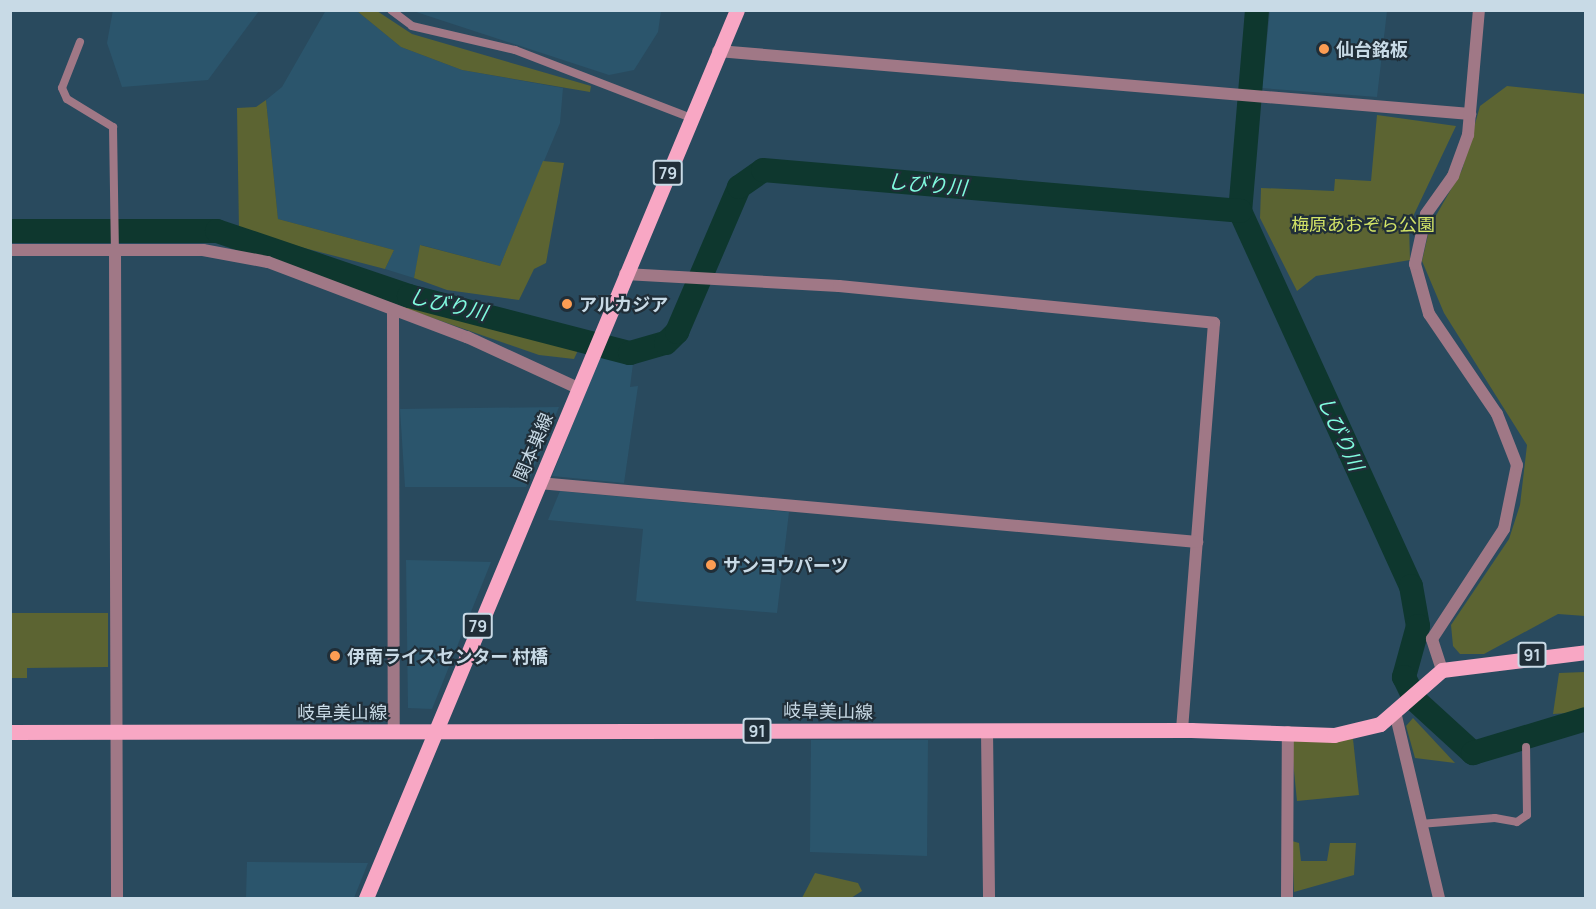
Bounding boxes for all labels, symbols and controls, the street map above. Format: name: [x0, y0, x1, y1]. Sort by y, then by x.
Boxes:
place label: 仙台銘板: [1336, 38, 1408, 60]
marker: 仙台銘板: [1317, 42, 1331, 56]
road number: 79: [652, 160, 684, 186]
water label: しびり川: [886, 169, 968, 199]
park label: 梅原あおぞら公園: [1291, 213, 1435, 235]
water label: しびり川: [406, 283, 490, 325]
place label: アルカジア: [579, 293, 669, 315]
marker: アルカジア: [560, 297, 574, 311]
water label: しびり川: [1313, 392, 1369, 474]
street label: 関本巣線: [509, 410, 557, 484]
place label: サンヨウパーツ: [723, 554, 849, 576]
marker: サンヨウパーツ: [704, 558, 718, 572]
road number: 79: [462, 613, 494, 639]
road number: 91: [1517, 642, 1547, 668]
place label: 伊南ライスセンター 村橋: [347, 645, 549, 667]
marker: 伊南ライスセンター 村橋: [328, 649, 342, 663]
street label: 岐阜美山線: [783, 699, 873, 723]
street label: 岐阜美山線: [297, 701, 387, 723]
road number: 91: [742, 718, 772, 744]

